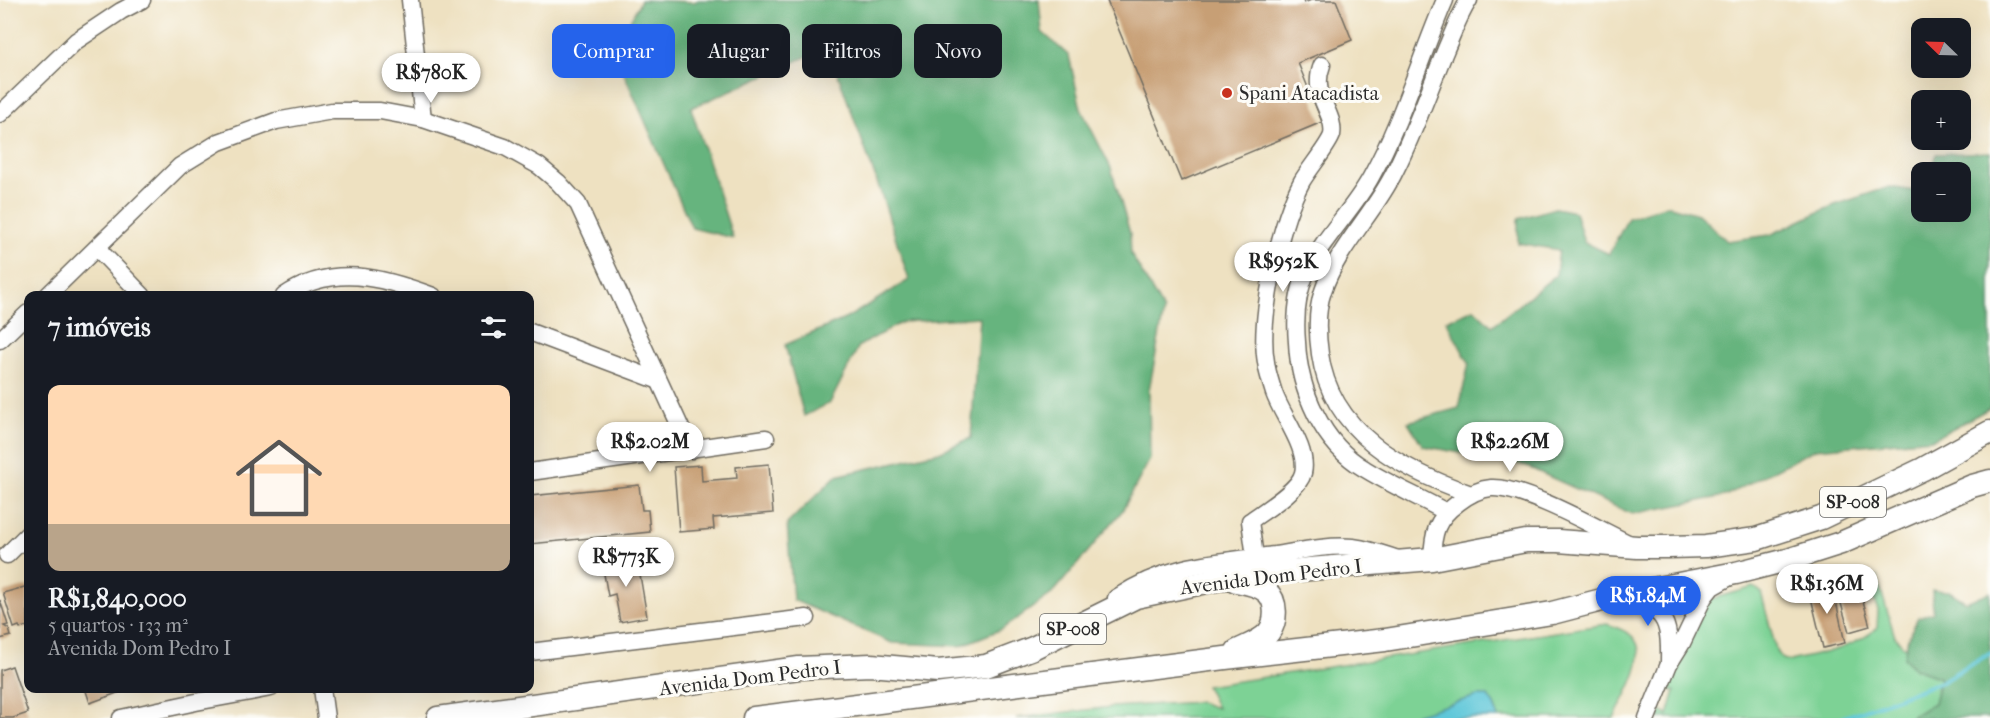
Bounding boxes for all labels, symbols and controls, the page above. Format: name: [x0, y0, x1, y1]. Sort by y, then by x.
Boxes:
north arrow: [1911, 18, 1971, 78]
map controls: [1911, 18, 1971, 222]
chip: Comprar: [552, 24, 675, 78]
chip: Alugar: [687, 24, 790, 78]
chip: Filtros: [802, 24, 902, 78]
chip: Novo: [914, 24, 1002, 78]
pin: R$780K: [382, 53, 480, 104]
text: R$780K: [396, 61, 466, 84]
place label: Spani Atacadista: [1239, 82, 1380, 105]
marker: Spani Atacadista: [1220, 86, 1234, 100]
button: +: [1911, 90, 1971, 150]
button: −: [1911, 162, 1971, 222]
pin: R$952K: [1234, 242, 1332, 293]
text: R$952K: [1248, 250, 1318, 273]
icon: filters: [477, 311, 510, 344]
text: 7 imóveis: [48, 312, 151, 343]
pin: R$2.02M: [595, 422, 705, 473]
pin: R$2.26M: [1455, 422, 1565, 473]
icon: home: [225, 424, 333, 532]
text: R$2.02M: [610, 430, 690, 453]
text: R$2.26M: [1470, 430, 1550, 453]
road number: SP-008: [1820, 487, 1886, 517]
pin: R$773K: [577, 537, 675, 588]
text: R$773K: [592, 545, 660, 568]
street label: Avenida Dom Pedro I: [1178, 554, 1363, 600]
pin: R$1.36M: [1772, 564, 1882, 615]
text: R$1.36M: [1790, 572, 1864, 595]
pin: R$1.84M: [1593, 576, 1703, 627]
text: R$1,840,000: [48, 583, 187, 614]
text: R$1.84M: [1610, 584, 1686, 607]
text: 5 quartos · 133 m²: [48, 614, 188, 637]
road number: SP-008: [1040, 614, 1106, 644]
text: Avenida Dom Pedro I: [48, 637, 231, 660]
street label: Avenida Dom Pedro I: [657, 655, 842, 701]

